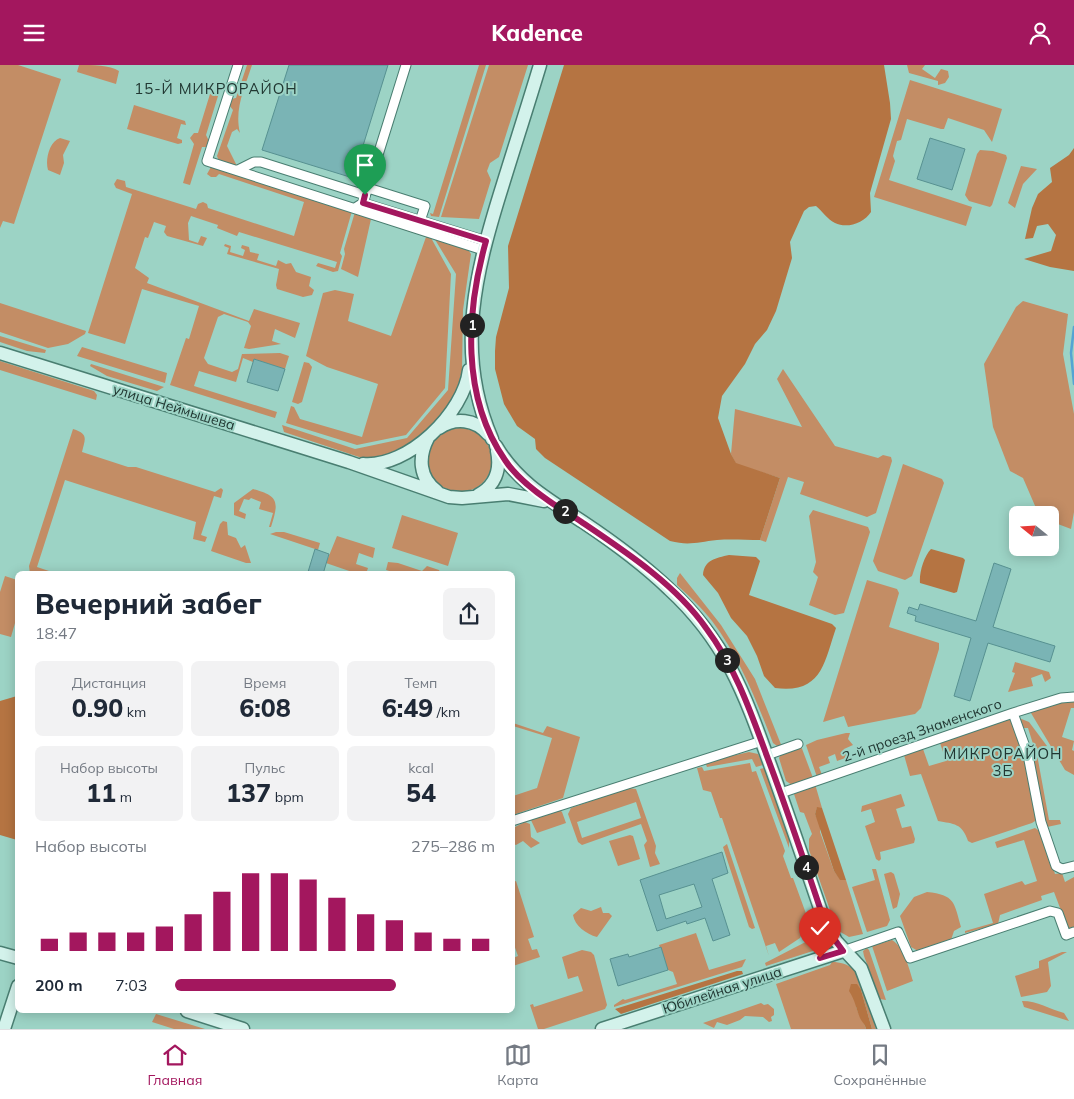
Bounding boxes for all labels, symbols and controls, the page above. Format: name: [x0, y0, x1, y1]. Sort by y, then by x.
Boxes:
icon: menu: [20, 19, 48, 47]
text: Kadence: [491, 19, 583, 47]
icon: person: [1026, 19, 1054, 47]
district label: 15-Й МИКРОРАЙОН: [134, 79, 298, 98]
pin: [344, 144, 386, 195]
icon: arrive: [351, 151, 379, 179]
pin: 1: [460, 313, 484, 337]
text: 1: [468, 316, 477, 334]
street label: улица Неймышева: [111, 380, 237, 434]
pin: 2: [552, 499, 578, 523]
text: 2: [561, 502, 570, 520]
north arrow: [1009, 506, 1059, 556]
map controls: [1009, 506, 1059, 556]
text: Вечерний забег: [35, 586, 262, 621]
button: share: [443, 588, 495, 640]
text: 18:47: [35, 623, 77, 643]
pin: 3: [714, 647, 740, 673]
text: 3: [723, 651, 732, 669]
text: Дистанция: [72, 674, 146, 692]
text: Время: [244, 674, 286, 692]
text: Темп: [405, 674, 437, 692]
text: 0.90: [72, 692, 123, 723]
text: 6:08: [239, 692, 291, 723]
text: 6:49: [382, 692, 433, 723]
street label: 2-й проезд Знаменского: [840, 694, 1004, 766]
text: km: [123, 703, 146, 721]
text: /km: [433, 703, 460, 721]
district label: МИКРОРАЙОН 3Б: [943, 744, 1063, 780]
text: Набор высоты: [60, 759, 158, 777]
text: Пульс: [245, 759, 285, 777]
text: kcal: [408, 759, 434, 777]
text: 11: [86, 777, 116, 808]
text: 137: [226, 777, 271, 808]
text: 54: [406, 777, 436, 808]
text: m: [116, 788, 132, 806]
text: bpm: [271, 788, 304, 806]
text: Набор высоты: [35, 836, 147, 856]
text: 275–286 m: [411, 836, 495, 856]
pin: 4: [794, 855, 818, 879]
text: 4: [802, 858, 811, 876]
pin: [799, 907, 841, 958]
icon: check: [806, 914, 834, 942]
street label: Юбилейная улица: [660, 962, 784, 1018]
text: 200 m: [35, 975, 83, 995]
text: 7:03: [115, 975, 147, 995]
tab: Главная: [147, 1041, 202, 1089]
tab: Карта: [497, 1041, 538, 1089]
tab: Сохранённые: [833, 1041, 927, 1089]

